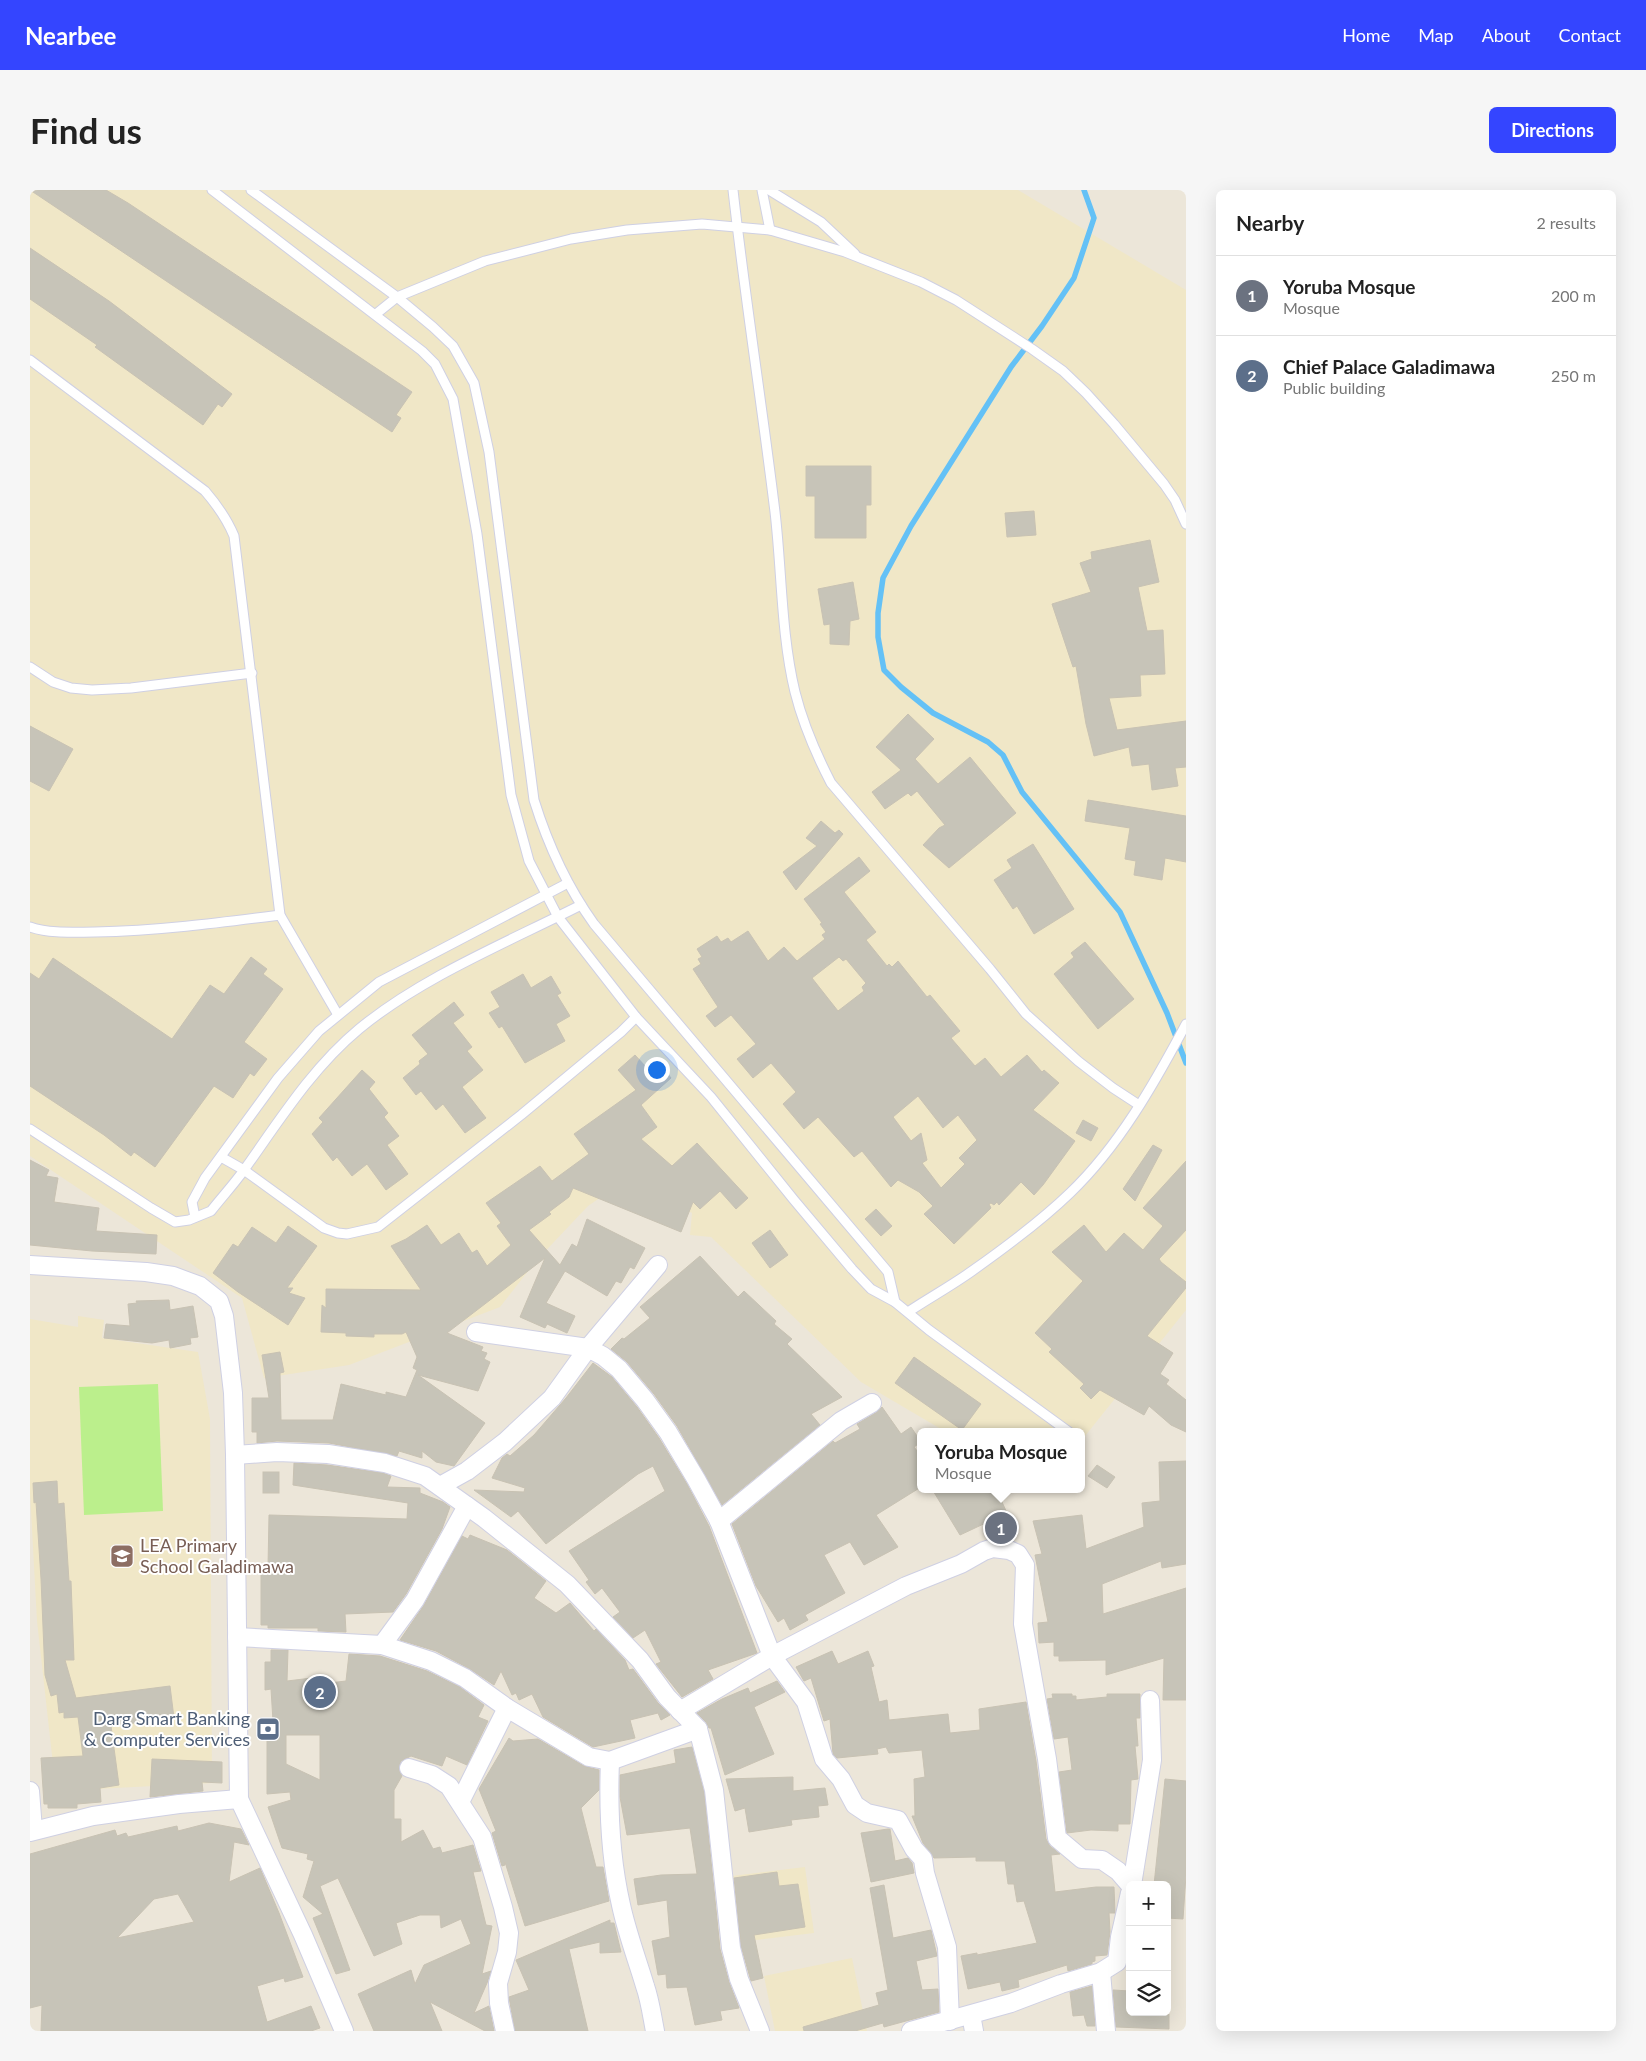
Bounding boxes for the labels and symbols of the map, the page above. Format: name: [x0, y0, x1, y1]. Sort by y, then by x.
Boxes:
your location: [644, 1057, 670, 1083]
pin: 1: [985, 1509, 1017, 1547]
place label: LEA Primary School Galadimawa: [140, 1534, 294, 1577]
school or university icon: LEA Primary School Galadimawa: [109, 1543, 135, 1569]
pin: 2: [304, 1673, 336, 1711]
place label: Darg Smart Banking & Computer Services: [84, 1707, 250, 1750]
bank icon: Darg Smart Banking & Computer Services: [255, 1716, 281, 1742]

